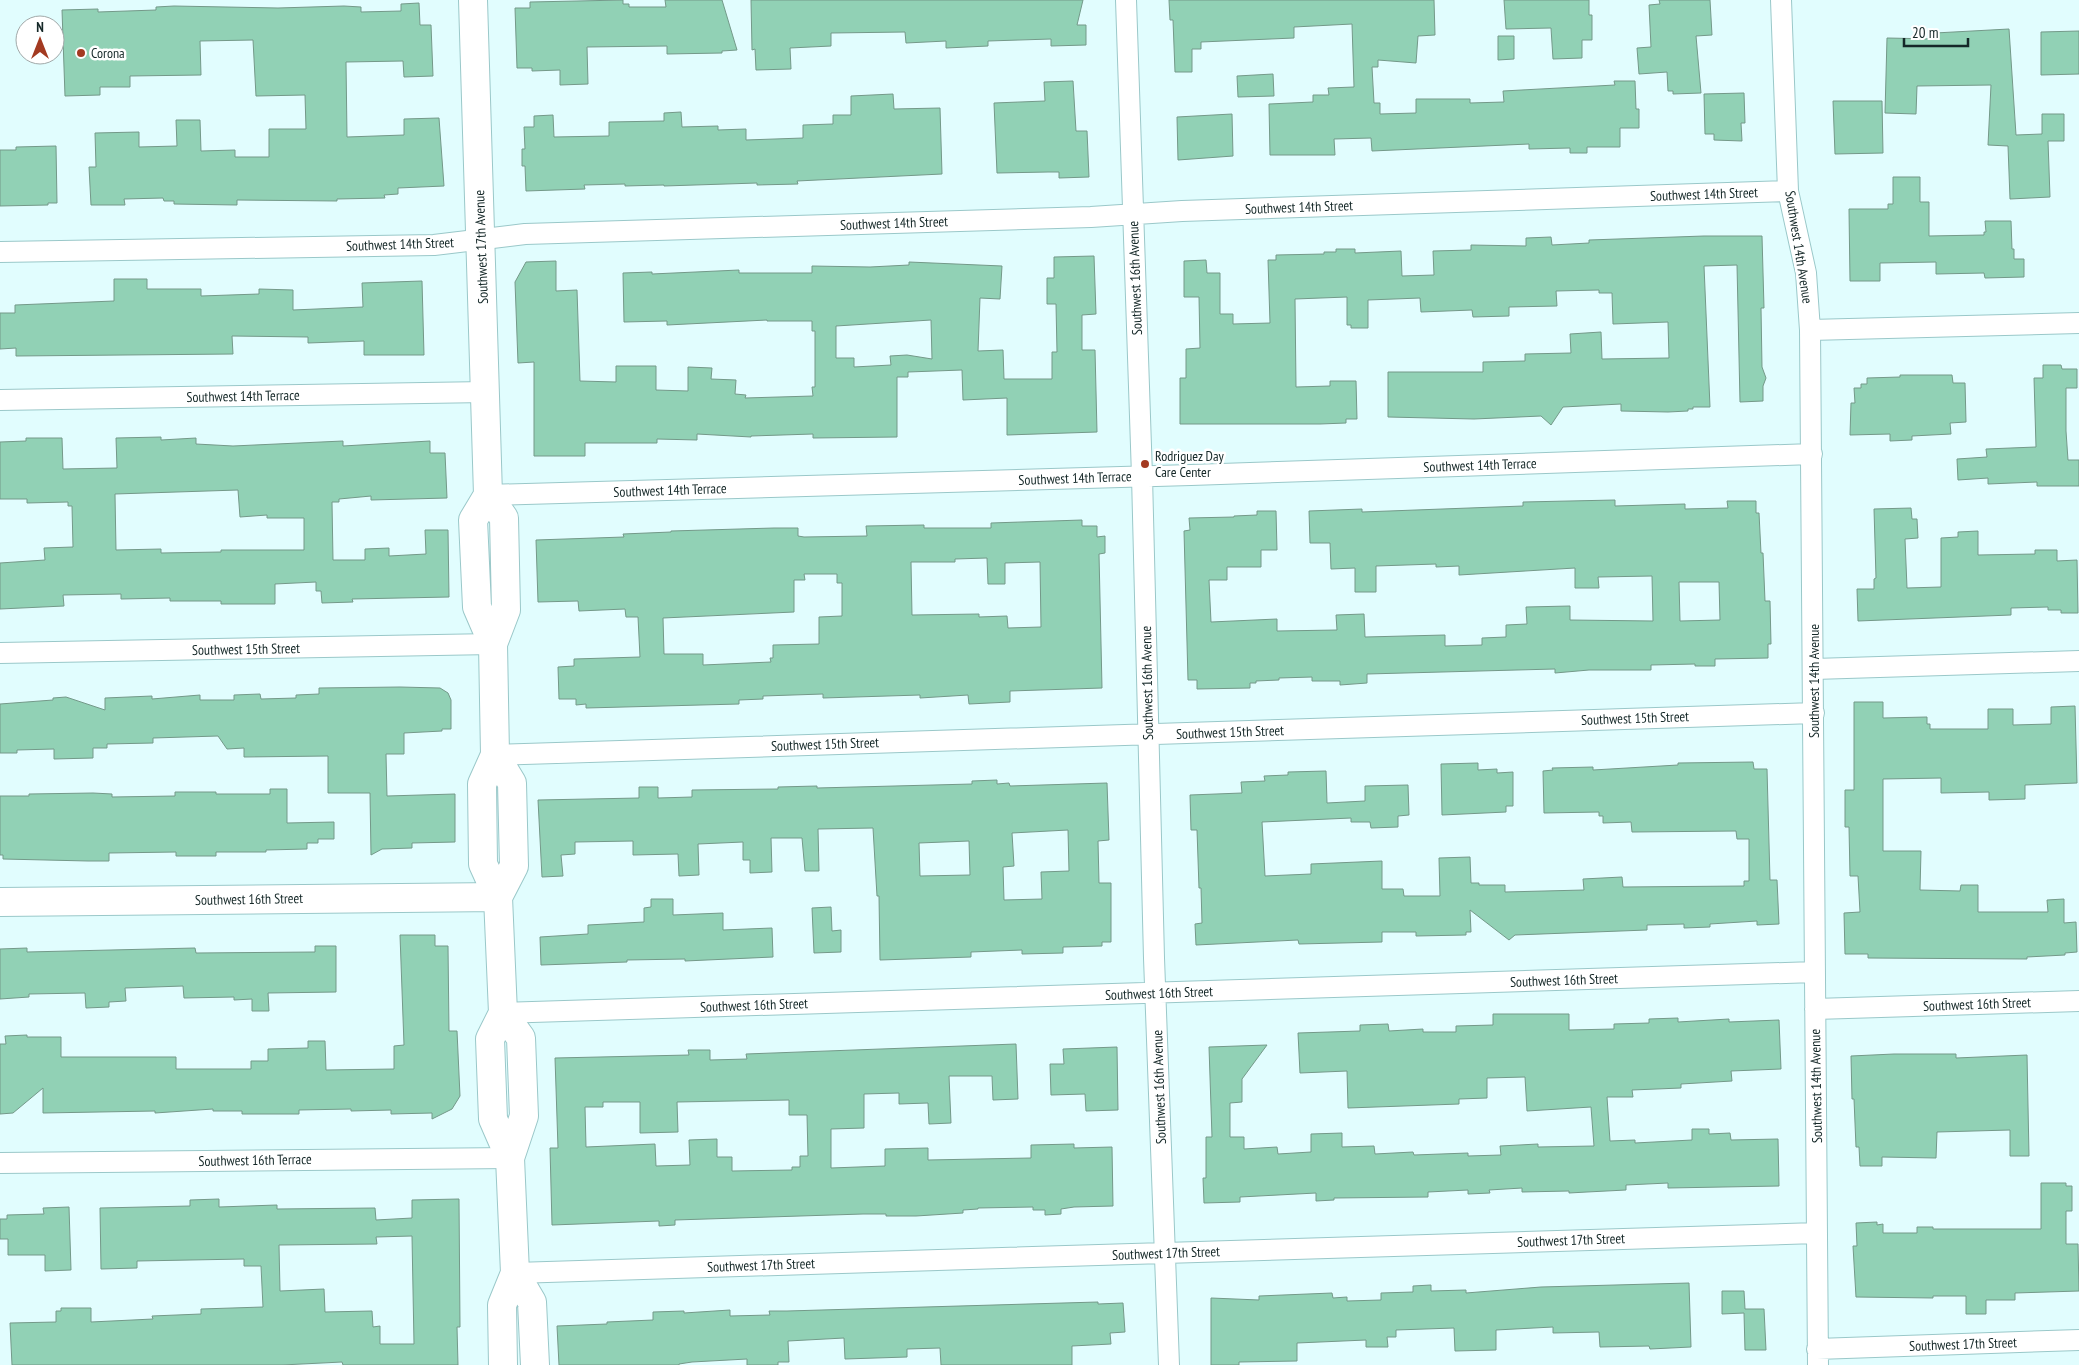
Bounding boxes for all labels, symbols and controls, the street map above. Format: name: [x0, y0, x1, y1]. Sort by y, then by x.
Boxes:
north arrow: [15, 15, 65, 65]
scale bar: [1904, 15, 1968, 47]
text: N: [36, 18, 44, 36]
text: 20 m: [1912, 23, 1938, 42]
place label: Corona: [91, 44, 125, 62]
marker: Corona: [75, 47, 87, 59]
street label: Southwest 14th Street: [1650, 183, 1759, 205]
street label: Southwest 17th Avenue: [470, 189, 492, 304]
street label: Southwest 14th Avenue: [1781, 189, 1817, 305]
street label: Southwest 14th Street: [1245, 196, 1354, 218]
street label: Southwest 14th Street: [840, 212, 949, 234]
street label: Southwest 16th Avenue: [1124, 220, 1146, 335]
street label: Southwest 14th Street: [346, 233, 455, 255]
street label: Southwest 14th Terrace: [186, 386, 300, 406]
place label: Rodriguez Day Care Center: [1155, 447, 1225, 481]
street label: Southwest 14th Terrace: [1423, 454, 1537, 476]
marker: Rodriguez Day Care Center: [1139, 458, 1151, 470]
street label: Southwest 14th Terrace: [1018, 467, 1132, 489]
street label: Southwest 14th Terrace: [613, 479, 727, 501]
street label: Southwest 14th Avenue: [1805, 624, 1823, 738]
street label: Southwest 16th Avenue: [1137, 626, 1157, 740]
street label: Southwest 15th Street: [192, 639, 300, 659]
street label: Southwest 15th Street: [1581, 707, 1690, 729]
street label: Southwest 15th Street: [1176, 721, 1285, 743]
street label: Southwest 15th Street: [771, 733, 880, 755]
street label: Southwest 16th Street: [195, 889, 303, 909]
street label: Southwest 16th Street: [1510, 969, 1619, 991]
street label: Southwest 16th Street: [1105, 982, 1214, 1004]
street label: Southwest 16th Street: [1923, 993, 2032, 1015]
street label: Southwest 16th Street: [700, 994, 809, 1016]
street label: Southwest 16th Avenue: [1148, 1029, 1170, 1144]
street label: Southwest 14th Avenue: [1806, 1029, 1826, 1143]
street label: Southwest 16th Terrace: [198, 1150, 312, 1170]
street label: Southwest 17th Street: [1517, 1229, 1625, 1251]
street label: Southwest 17th Street: [1112, 1242, 1220, 1264]
street label: Southwest 17th Street: [707, 1254, 815, 1276]
street label: Southwest 17th Street: [1909, 1333, 2017, 1355]

